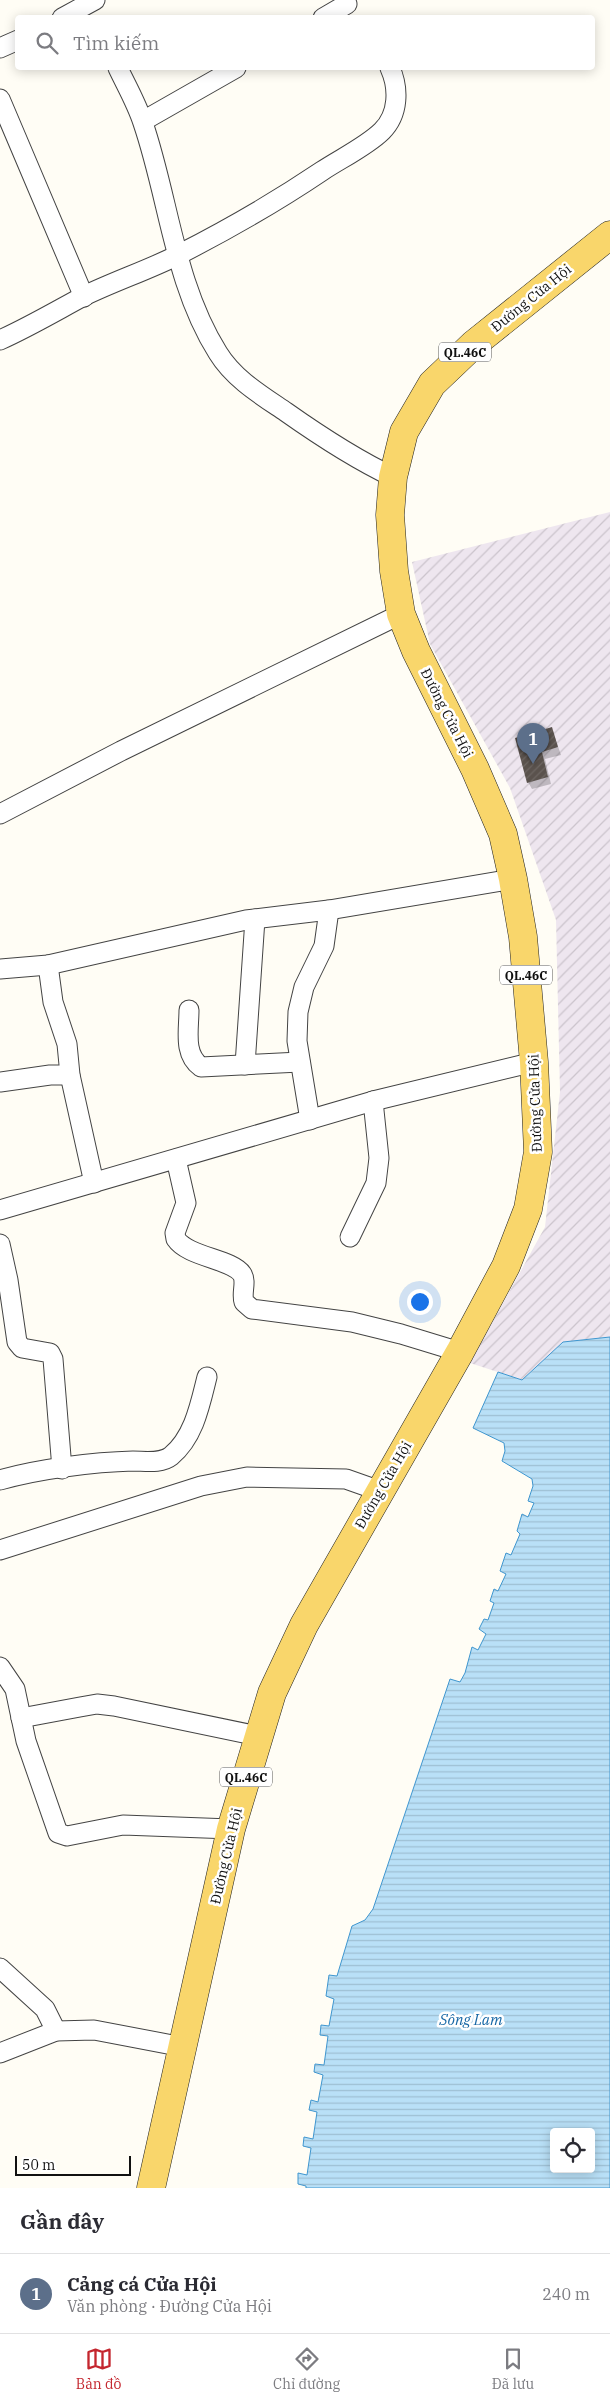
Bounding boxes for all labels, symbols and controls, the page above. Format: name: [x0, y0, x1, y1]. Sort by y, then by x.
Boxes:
search box: [15, 15, 595, 70]
icon: search: [33, 29, 61, 57]
text: Tìm kiếm: [73, 31, 159, 55]
street label: Đường Cửa Hội: [487, 260, 575, 336]
road number: QL.46C: [439, 342, 491, 362]
street label: Đường Cửa Hội: [417, 665, 477, 761]
pin: 1: [517, 723, 549, 764]
road number: QL.46C: [500, 966, 552, 984]
street label: Đường Cửa Hội: [524, 1054, 546, 1152]
your location: [407, 1289, 433, 1315]
street label: Đường Cửa Hội: [351, 1438, 415, 1532]
road number: QL.46C: [220, 1768, 272, 1786]
street label: Đường Cửa Hội: [206, 1806, 246, 1906]
water label: Sông Lam: [438, 2010, 503, 2029]
map controls: [550, 2128, 595, 2173]
button: locate: [550, 2128, 595, 2173]
scale bar: [15, 2153, 131, 2176]
text: 50 m: [22, 2156, 55, 2174]
text: Gần đây: [20, 2207, 104, 2235]
text: Cảng cá Cửa Hội: [67, 2272, 217, 2296]
text: 1: [31, 2284, 41, 2304]
text: 240 m: [542, 2284, 590, 2304]
text: Văn phòng · Đường Cửa Hội: [67, 2296, 272, 2316]
tab: Bản đồ: [76, 2345, 121, 2393]
tab: Chỉ đường: [273, 2345, 340, 2393]
tab: Đã lưu: [492, 2345, 534, 2393]

